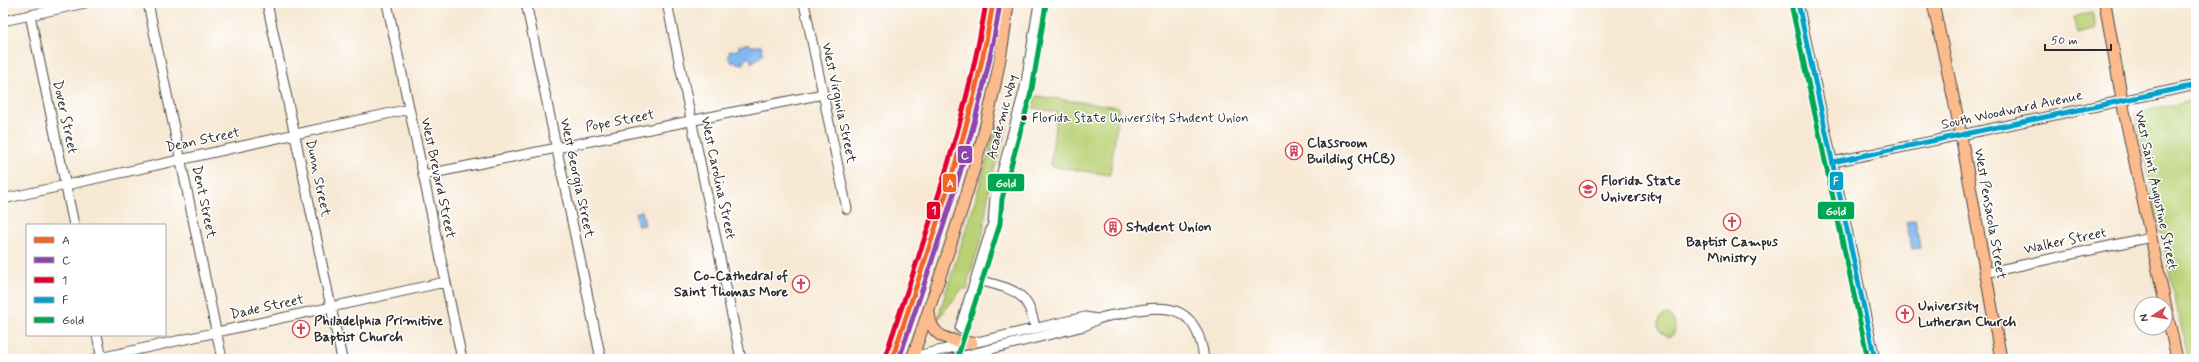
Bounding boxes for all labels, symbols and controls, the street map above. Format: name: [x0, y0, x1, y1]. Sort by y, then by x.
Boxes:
scale bar: [2045, 26, 2111, 52]
text: 50 m: [2051, 33, 2078, 49]
street label: West Virginia Street: [816, 41, 861, 166]
street label: Academic Way: [982, 73, 1022, 161]
street label: Dover Street: [48, 79, 82, 155]
street label: South Woodward Avenue: [1940, 86, 2084, 134]
street label: Pope Street: [584, 105, 656, 136]
street label: West Saint Augustine Street: [2130, 108, 2182, 272]
place label: Florida State University Student Union: [1032, 110, 1248, 127]
marker: Florida State University Student Union: [1019, 113, 1029, 123]
street label: West Carolina Street: [696, 115, 740, 241]
street label: West Brevard Street: [416, 116, 460, 240]
street label: West Georgia Street: [555, 117, 599, 240]
street label: Dean Street: [164, 123, 242, 157]
place label: Classroom Building (HCB): [1307, 134, 1395, 171]
street label: Dunn Street: [301, 138, 335, 219]
building icon: Classroom Building (HCB): [1284, 141, 1304, 161]
line badge: C: [957, 145, 973, 164]
street label: West Pensacola Street: [1970, 147, 2010, 281]
text: C: [961, 149, 969, 163]
street label: Dent Street: [187, 164, 221, 241]
line badge: F: [1829, 171, 1844, 191]
place label: Florida State University: [1601, 172, 1681, 206]
line badge: A: [942, 173, 957, 193]
line badge: Gold: [987, 173, 1025, 192]
text: F: [1833, 175, 1839, 189]
text: A: [946, 177, 954, 191]
text: Gold: [996, 177, 1016, 191]
school or university icon: Florida State University: [1578, 179, 1598, 199]
line badge: 1: [926, 201, 941, 220]
line badge: Gold: [1817, 201, 1855, 220]
text: 1: [932, 204, 937, 218]
text: Gold: [1826, 205, 1846, 219]
church icon: Baptist Campus Ministry: [1722, 212, 1742, 232]
building icon: Student Union: [1103, 217, 1123, 237]
place label: Student Union: [1126, 218, 1212, 236]
street label: Walker Street: [2022, 223, 2108, 259]
legend: [26, 224, 166, 336]
text: A: [62, 233, 70, 249]
place label: Baptist Campus Ministry: [1686, 233, 1779, 267]
text: C: [62, 253, 71, 269]
place label: Co-Cathedral of Saint Thomas More: [674, 267, 788, 301]
text: 1: [62, 273, 67, 289]
church icon: Co-Cathedral of Saint Thomas More: [791, 274, 811, 294]
street label: Dade Street: [229, 290, 306, 324]
text: F: [62, 293, 68, 309]
north arrow: [2133, 296, 2173, 336]
place label: University Lutheran Church: [1918, 297, 2016, 331]
church icon: University Lutheran Church: [1895, 304, 1915, 324]
place label: Philadelphia Primitive Baptist Church: [314, 312, 443, 346]
text: Gold: [62, 313, 84, 329]
text: N: [2137, 313, 2152, 323]
church icon: Philadelphia Primitive Baptist Church: [291, 319, 311, 339]

